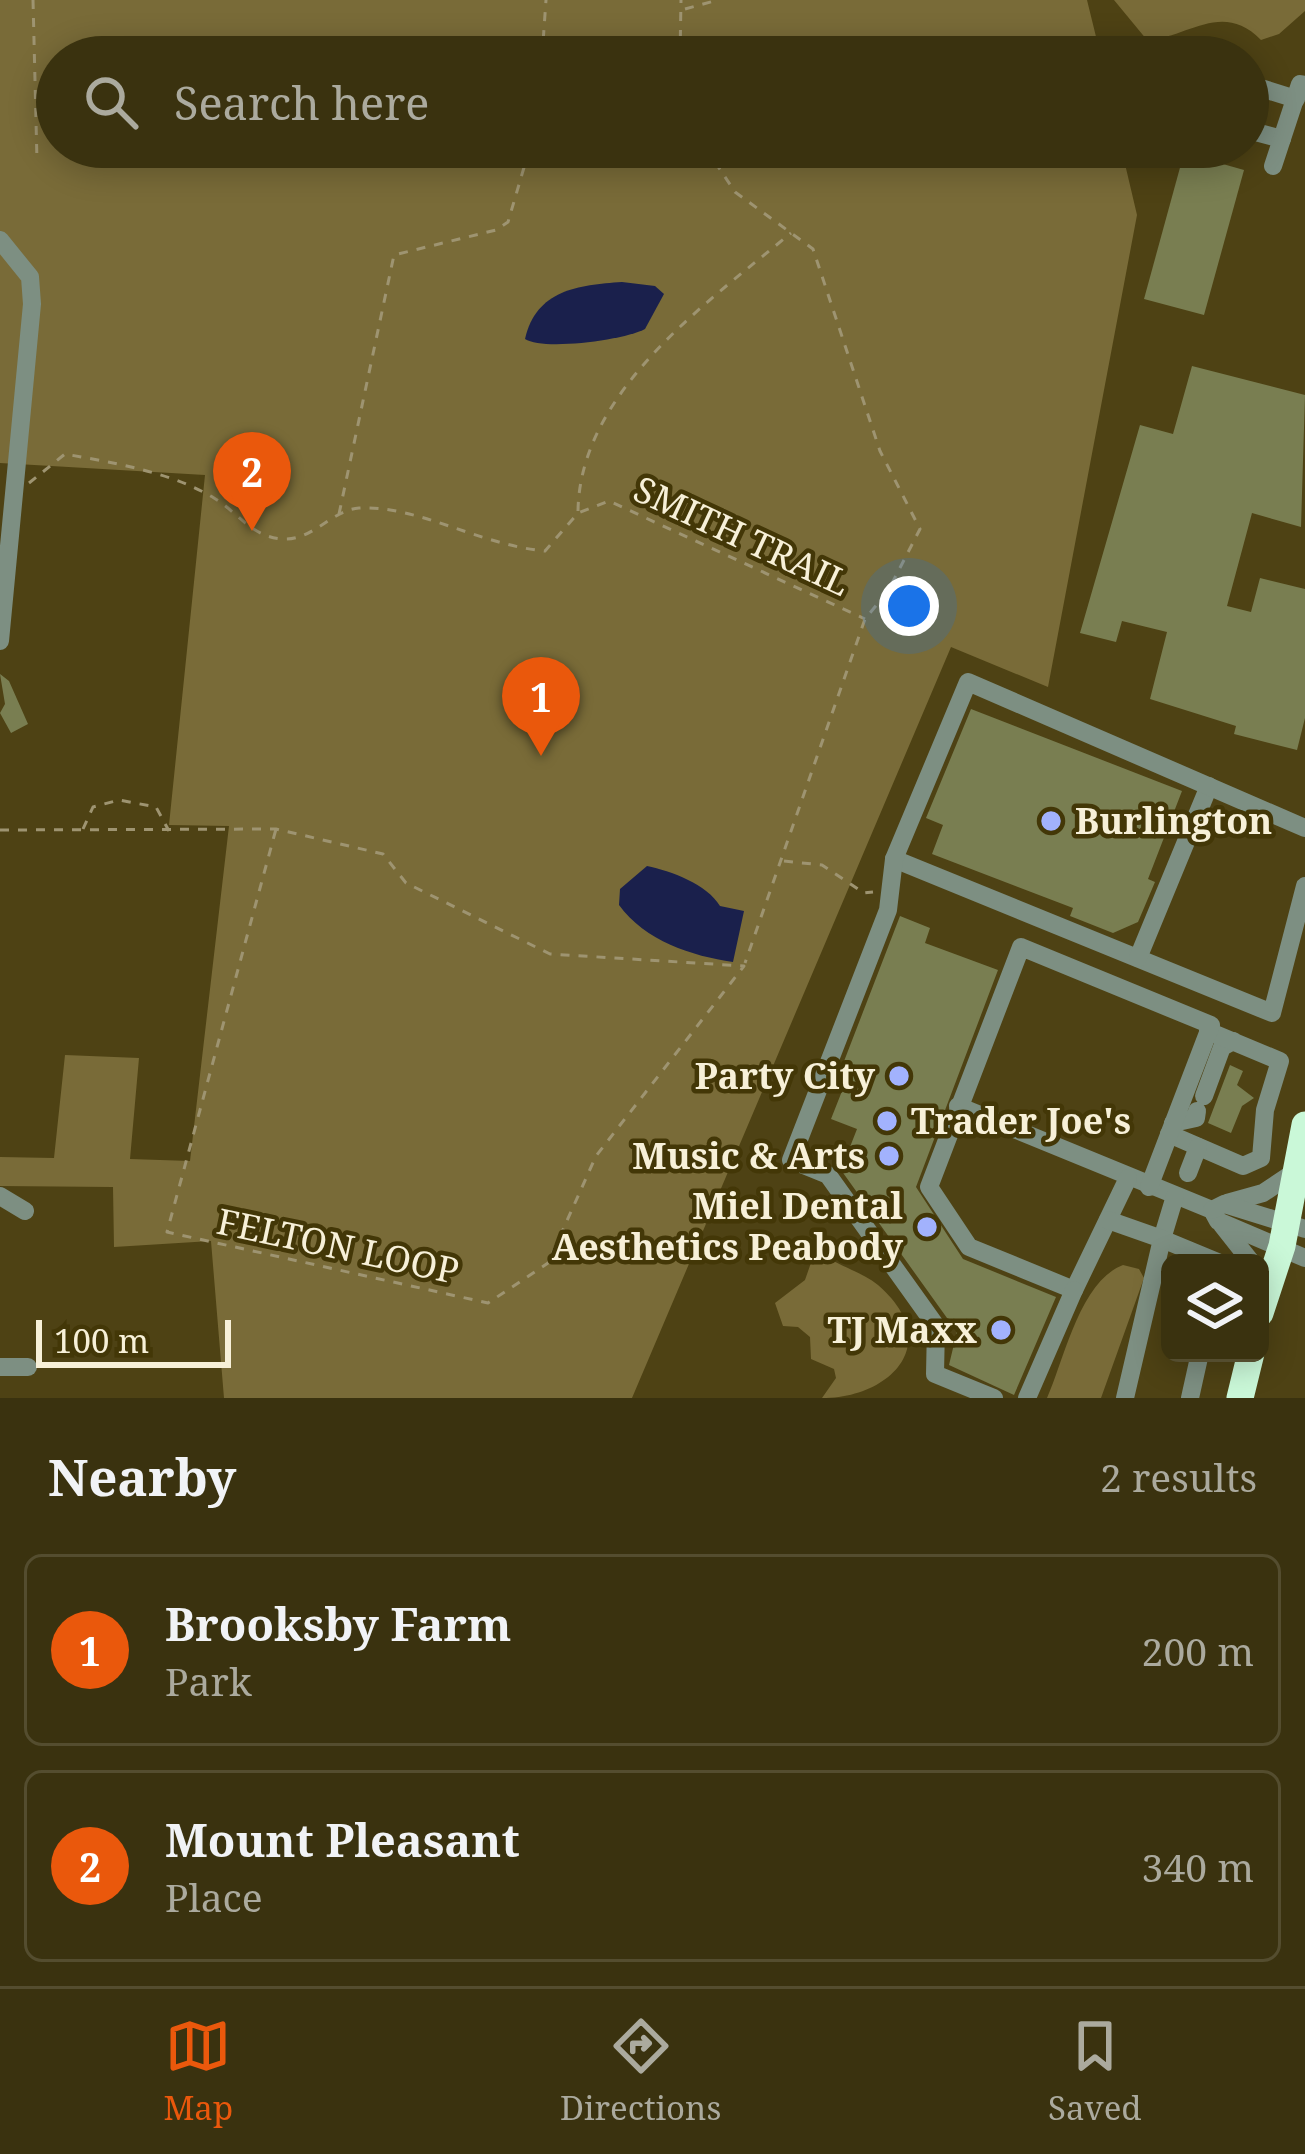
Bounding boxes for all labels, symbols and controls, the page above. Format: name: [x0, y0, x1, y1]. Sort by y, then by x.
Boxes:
search box: [36, 36, 1269, 168]
icon: search: [78, 69, 144, 135]
text: Search here: [174, 72, 429, 133]
pin: 2: [213, 432, 291, 531]
street label: SMITH TRAIL: [626, 464, 858, 607]
your location: [879, 576, 939, 636]
pin: 1: [502, 657, 580, 756]
place label: Burlington: [1075, 796, 1272, 845]
marker: Burlington: [1038, 808, 1064, 834]
place label: Party City: [695, 1051, 875, 1100]
marker: Party City: [886, 1063, 912, 1089]
place label: Trader Joe's: [911, 1096, 1131, 1145]
marker: Trader Joe's: [874, 1108, 900, 1134]
place label: Music & Arts: [632, 1131, 865, 1180]
marker: Music & Arts: [876, 1143, 902, 1169]
place label: Miel Dental Aesthetics Peabody: [552, 1181, 903, 1271]
street label: FELTON LOOP: [213, 1196, 464, 1295]
marker: Miel Dental Aesthetics Peabody: [914, 1214, 940, 1240]
map controls: [1161, 1254, 1269, 1362]
button: layers: [1161, 1254, 1269, 1362]
place label: TJ Maxx: [827, 1305, 977, 1354]
scale bar: [36, 1314, 231, 1367]
marker: TJ Maxx: [988, 1317, 1014, 1343]
text: 100 m: [54, 1318, 149, 1363]
text: Nearby: [48, 1441, 236, 1511]
text: 2 results: [1100, 1450, 1257, 1503]
text: Brooksby Farm: [165, 1593, 511, 1654]
text: 1: [79, 1624, 101, 1677]
text: 200 m: [1142, 1624, 1254, 1677]
text: Park: [165, 1654, 252, 1707]
text: Mount Pleasant: [165, 1809, 520, 1870]
text: 2: [79, 1840, 101, 1893]
text: 340 m: [1142, 1840, 1254, 1893]
text: Place: [165, 1870, 263, 1923]
tab: Map: [163, 2013, 233, 2130]
tab: Directions: [560, 2013, 721, 2130]
tab: Saved: [1048, 2013, 1142, 2130]

